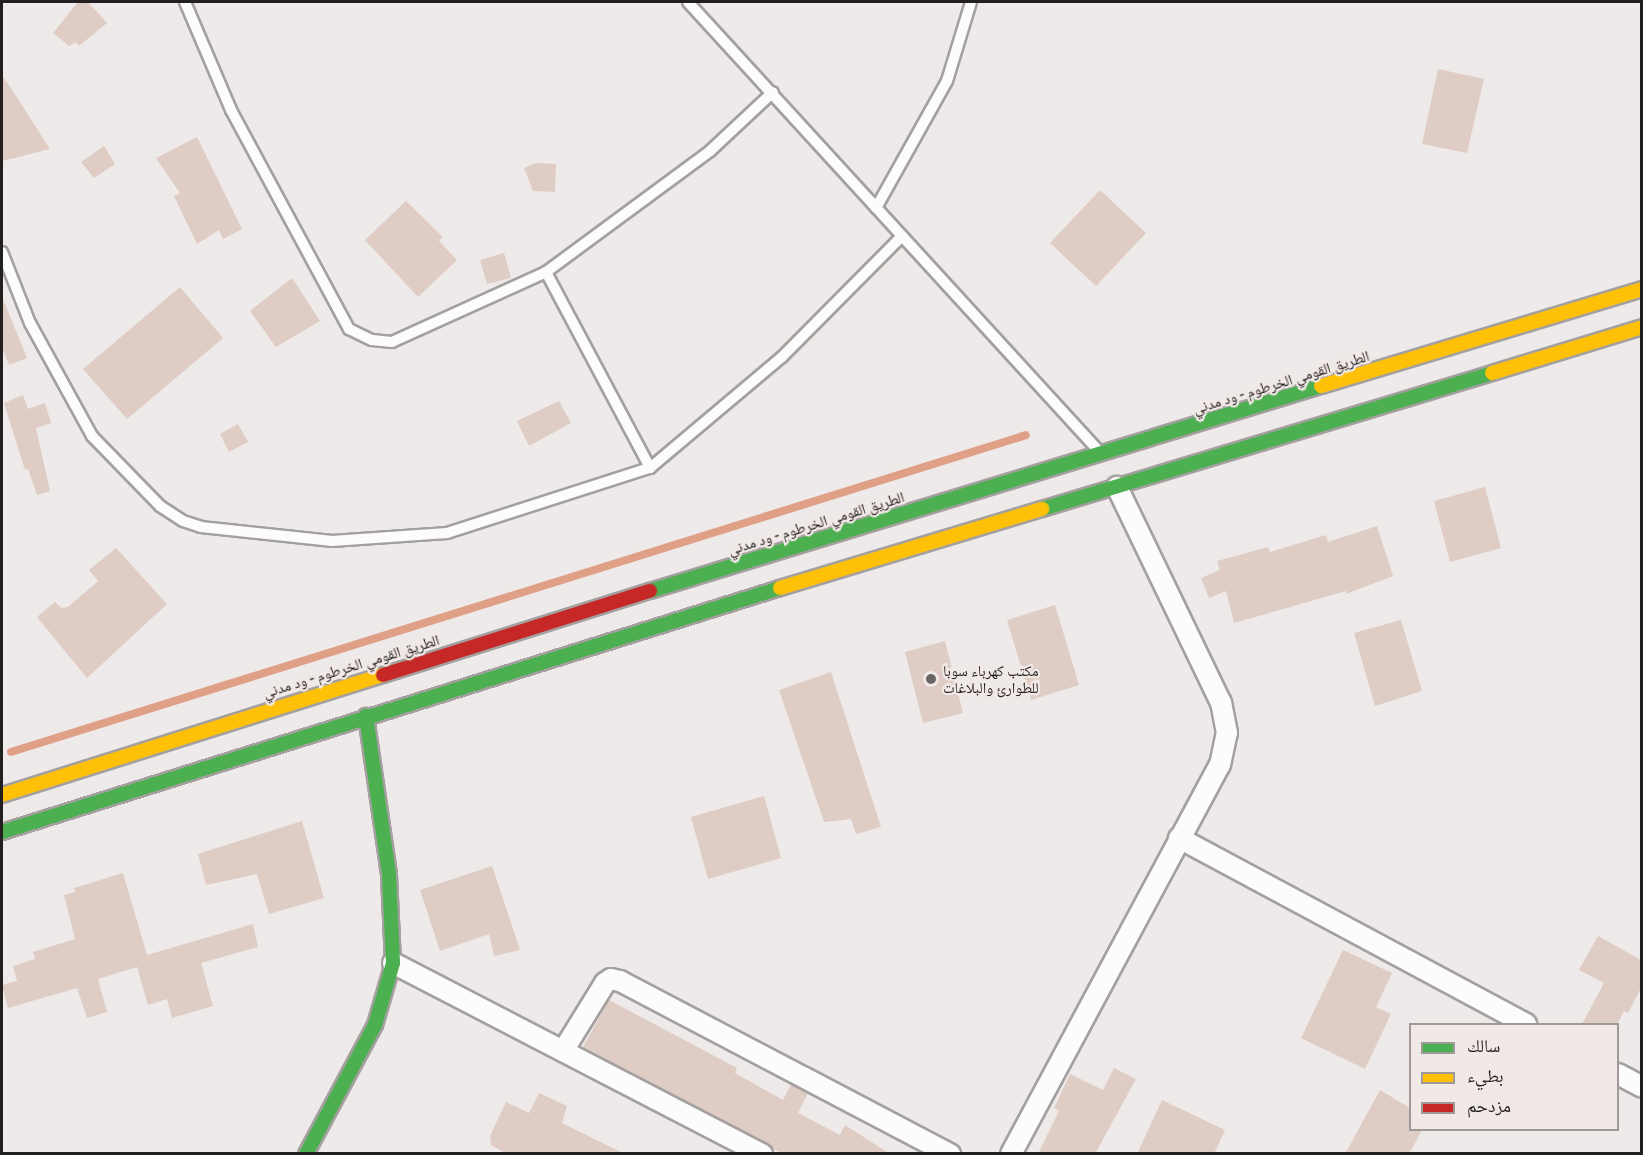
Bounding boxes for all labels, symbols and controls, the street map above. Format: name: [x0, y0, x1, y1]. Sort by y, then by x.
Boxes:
street label: الطريق القومي الخرطوم - ود مدني: [1191, 347, 1371, 417]
street label: الطريق القومي الخرطوم - ود مدني: [726, 488, 906, 558]
street label: الطريق القومي الخرطوم - ود مدني: [261, 631, 441, 701]
place label: مكتب كهرباء سوبا للطوارئ والبلاغات: [943, 661, 1039, 696]
marker: مكتب كهرباء سوبا للطوارئ والبلاغات: [924, 672, 938, 686]
legend: [1409, 1023, 1619, 1131]
text: سالك: [1467, 1033, 1500, 1058]
text: بطيء: [1467, 1063, 1504, 1088]
text: مزدحم: [1467, 1093, 1511, 1118]

